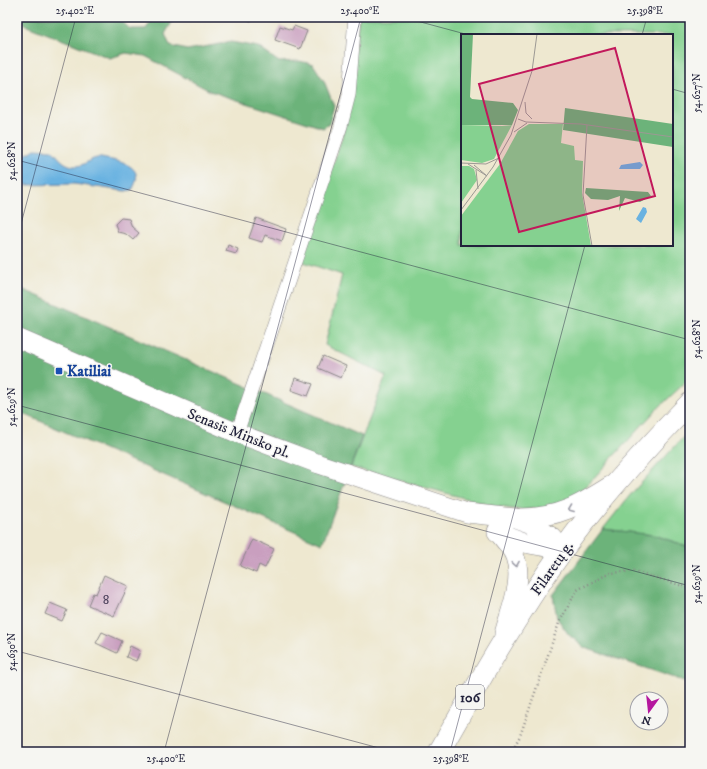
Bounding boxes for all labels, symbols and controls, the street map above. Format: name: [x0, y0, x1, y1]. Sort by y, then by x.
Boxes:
text: 25.402°E: [56, 5, 94, 17]
text: 25.400°E: [341, 5, 379, 17]
text: 25.398°E: [627, 5, 663, 17]
inset map: [461, 34, 673, 246]
text: 54.627°N: [691, 73, 703, 113]
text: 54.628°N: [6, 141, 18, 181]
text: 54.628°N: [691, 319, 703, 359]
place label: Katiliai: [67, 362, 111, 381]
marker: Katiliai: [54, 366, 64, 376]
text: 54.629°N: [6, 387, 18, 427]
street label: Senasis Minsko pl.: [185, 404, 293, 463]
one-way arrow: [568, 504, 575, 512]
street label: Filaretų g.: [527, 538, 578, 599]
one-way arrow: [511, 561, 520, 568]
text: 54.629°N: [691, 564, 703, 604]
house number: 8: [103, 592, 109, 608]
text: 54.630°N: [6, 633, 18, 671]
road number: 106: [456, 685, 484, 709]
north arrow: [629, 691, 669, 731]
text: N: [640, 712, 653, 728]
text: 25.400°E: [147, 753, 185, 765]
text: 25.398°E: [433, 753, 469, 765]

